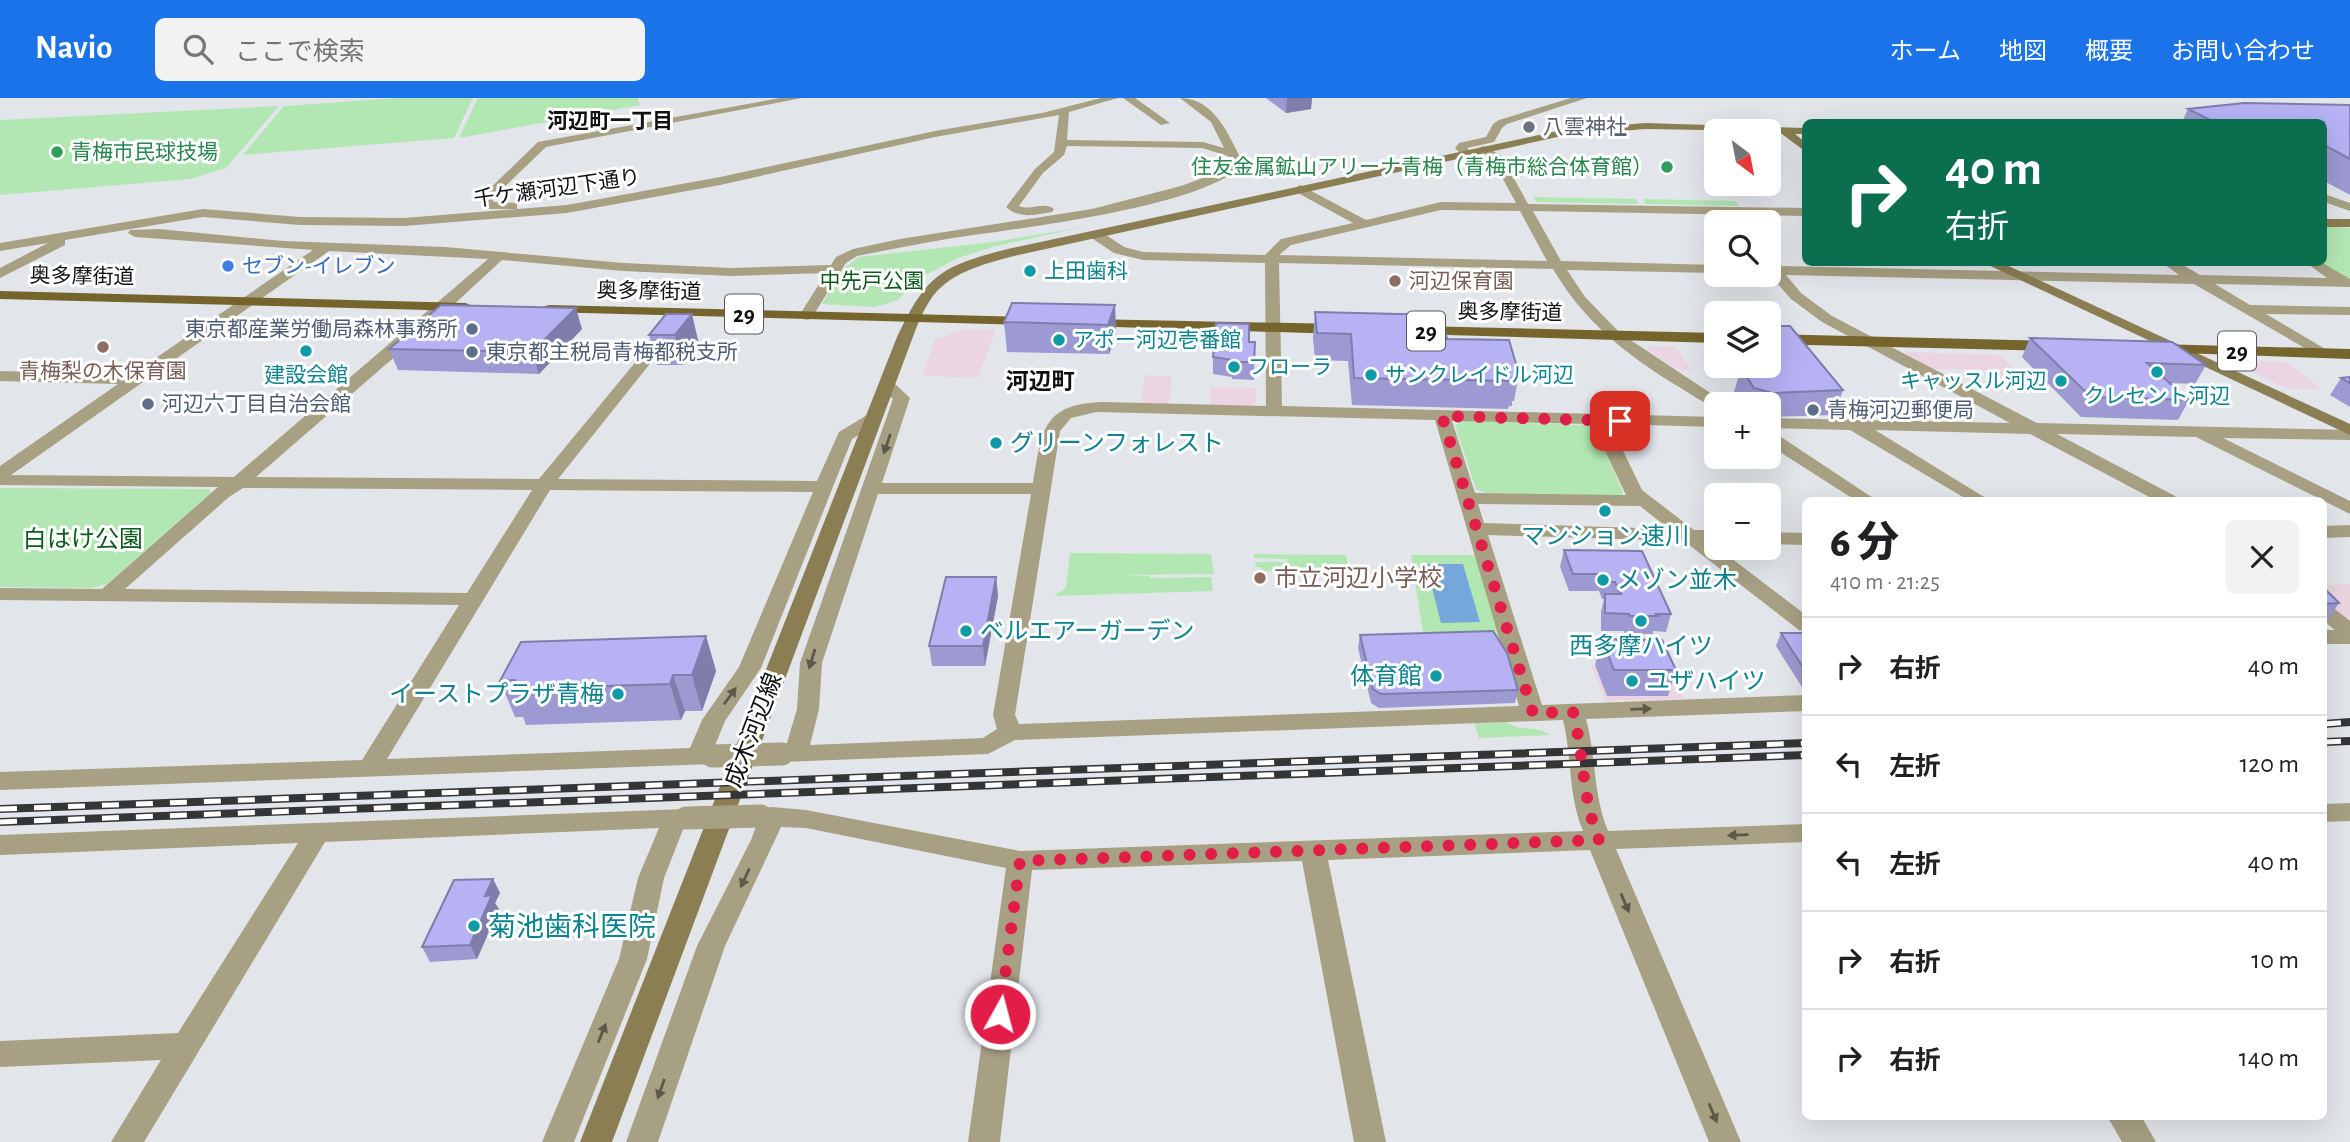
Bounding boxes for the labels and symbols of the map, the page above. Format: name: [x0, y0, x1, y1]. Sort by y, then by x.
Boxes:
district label: 河辺町一丁目: [547, 110, 673, 132]
place label: 八雲神社: [1543, 116, 1627, 138]
marker: 八雲神社: [1521, 119, 1537, 135]
north arrow: [1704, 119, 1782, 196]
place label: 青梅市民球技場: [71, 141, 218, 163]
marker: 青梅市民球技場: [49, 144, 65, 160]
place label: 住友金属鉱山アリーナ青梅（青梅市総合体育館）: [1191, 156, 1653, 178]
marker: 住友金属鉱山アリーナ青梅（青梅市総合体育館）: [1659, 159, 1675, 175]
street label: 千ケ瀬河辺下通り: [472, 165, 642, 211]
place label: セブン-イレブン: [242, 254, 395, 277]
marker: セブン-イレブン: [220, 258, 236, 274]
place label: 上田歯科: [1044, 260, 1128, 282]
marker: 上田歯科: [1022, 263, 1038, 279]
street label: 奥多摩街道: [29, 264, 135, 288]
park label: 中先戸公園: [820, 270, 925, 292]
place label: 河辺保育園: [1409, 270, 1514, 292]
marker: 河辺保育園: [1387, 273, 1403, 289]
street label: 奥多摩街道: [596, 279, 702, 303]
road number: 29: [725, 294, 763, 334]
street label: 奥多摩街道: [1457, 300, 1563, 324]
road number: 29: [1407, 312, 1445, 350]
place label: 東京都産業労働局森林事務所: [185, 318, 458, 340]
marker: 東京都産業労働局森林事務所: [464, 321, 480, 337]
place label: アポー河辺壱番館: [1073, 329, 1241, 351]
marker: アポー河辺壱番館: [1051, 332, 1067, 348]
road number: 29: [2218, 332, 2256, 370]
marker: 青梅梨の木保育園: [95, 339, 111, 355]
place label: 東京都主税局青梅都税支所: [486, 341, 738, 363]
marker: 建設会館: [298, 343, 314, 359]
marker: 東京都主税局青梅都税支所: [464, 344, 480, 360]
place label: フローラ: [1248, 357, 1332, 378]
marker: フローラ: [1226, 359, 1242, 375]
place label: 青梅梨の木保育園: [19, 360, 187, 382]
place label: 建設会館: [264, 364, 348, 386]
place label: サンクレイドル河辺: [1385, 364, 1574, 386]
marker: クレセント河辺: [2149, 364, 2165, 380]
marker: サンクレイドル河辺: [1363, 367, 1379, 383]
district label: 河辺町: [1006, 369, 1075, 394]
place label: キャッスル河辺: [1900, 370, 2047, 392]
marker: キャッスル河辺: [2053, 373, 2069, 389]
place label: クレセント河辺: [2084, 385, 2231, 407]
pin: [1590, 391, 1650, 451]
place label: 河辺六丁目自治会館: [162, 393, 351, 415]
marker: 河辺六丁目自治会館: [140, 396, 156, 412]
place label: 青梅河辺郵便局: [1827, 399, 1974, 421]
marker: 青梅河辺郵便局: [1805, 402, 1821, 418]
place label: グリーンフォレスト: [1010, 430, 1224, 456]
one-way arrow: [881, 433, 892, 454]
marker: グリーンフォレスト: [988, 435, 1004, 451]
marker: マンション速川: [1597, 503, 1613, 519]
place label: マンション速川: [1521, 523, 1689, 549]
park label: 白はけ公園: [23, 526, 143, 552]
place label: 市立河辺小学校: [1274, 565, 1442, 591]
place label: メゾン並木: [1617, 567, 1737, 593]
marker: 市立河辺小学校: [1252, 570, 1268, 586]
marker: メゾン並木: [1595, 572, 1611, 588]
marker: 西多摩ハイツ: [1633, 613, 1649, 629]
place label: ベルエアーガーデン: [980, 618, 1195, 644]
marker: ベルエアーガーデン: [958, 623, 974, 639]
place label: 西多摩ハイツ: [1569, 633, 1713, 659]
one-way arrow: [807, 648, 817, 669]
place label: 体育館: [1350, 663, 1422, 689]
marker: 体育館: [1428, 668, 1444, 684]
street label: 成木河辺線: [719, 669, 787, 791]
place label: ユザハイツ: [1646, 670, 1766, 694]
marker: ユザハイツ: [1624, 673, 1640, 689]
place label: イーストプラザ青梅: [389, 681, 604, 707]
marker: イーストプラザ青梅: [610, 686, 626, 702]
one-way arrow: [723, 687, 737, 705]
one-way arrow: [1630, 704, 1652, 715]
one-way arrow: [1727, 829, 1749, 841]
one-way arrow: [739, 868, 751, 888]
one-way arrow: [1619, 893, 1631, 913]
place label: 菊池歯科医院: [488, 912, 656, 942]
marker: 菊池歯科医院: [466, 918, 482, 934]
position arrow: [963, 977, 1037, 1051]
one-way arrow: [597, 1023, 608, 1044]
one-way arrow: [655, 1079, 666, 1100]
one-way arrow: [1707, 1103, 1719, 1123]

